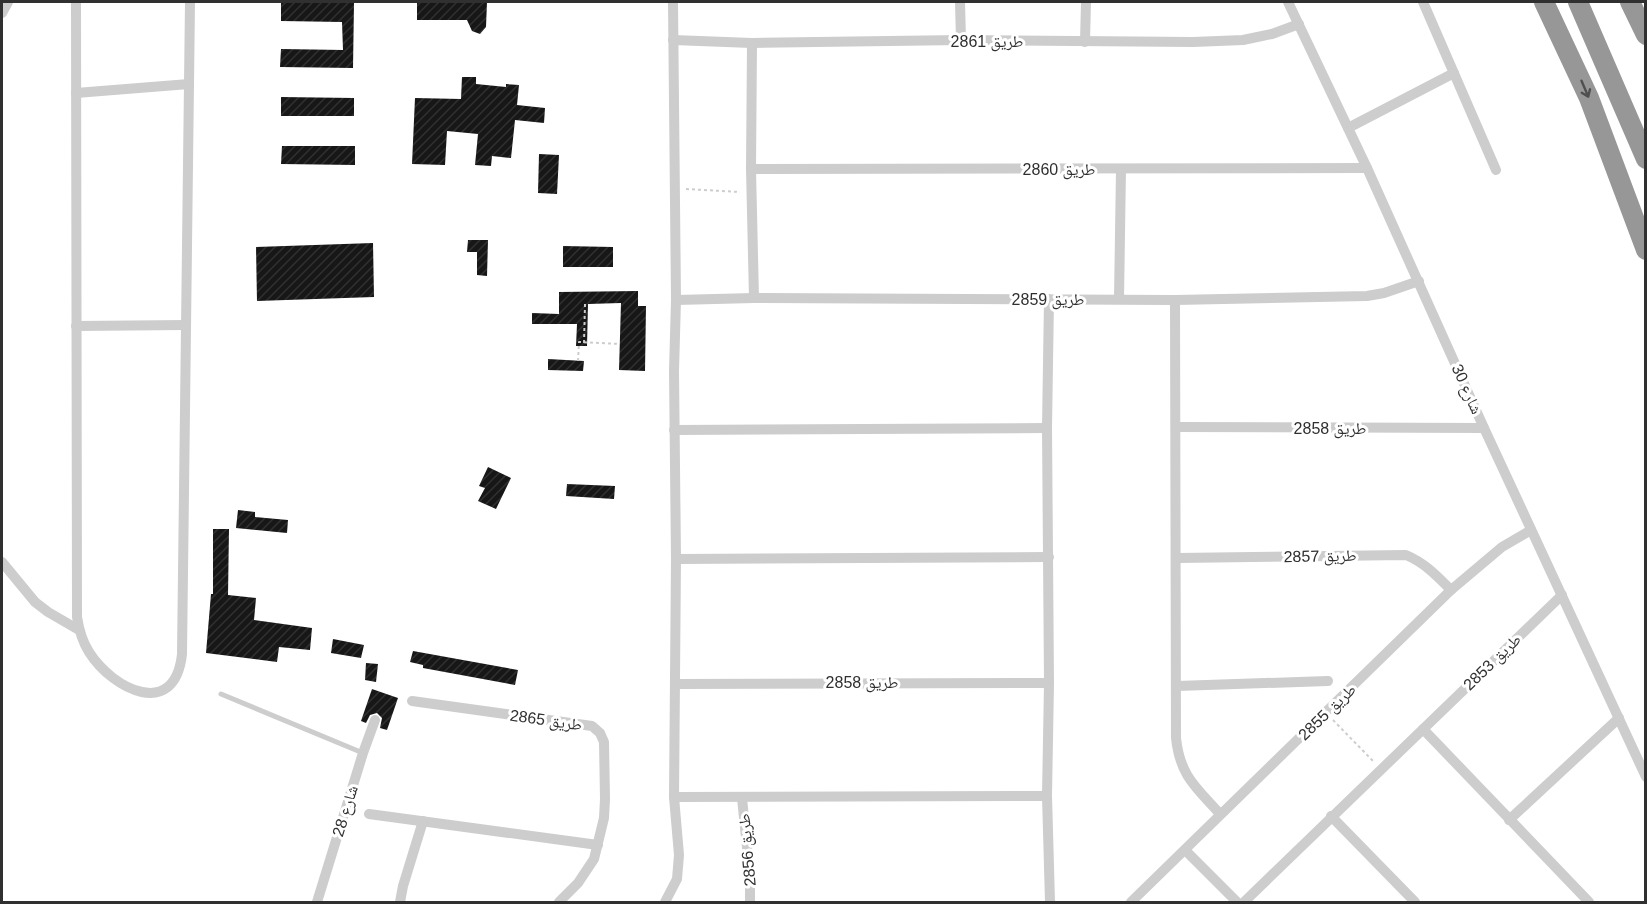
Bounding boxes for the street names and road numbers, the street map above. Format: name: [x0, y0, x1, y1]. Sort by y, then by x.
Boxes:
street label: طريق 2861: [951, 33, 1023, 52]
street label: طريق 2860: [1023, 161, 1095, 180]
street label: طريق 2859: [1012, 291, 1084, 310]
street label: شارع 30: [1447, 361, 1485, 417]
street label: طريق 2858: [1294, 420, 1366, 439]
street label: طريق 2857: [1283, 547, 1357, 567]
street label: طريق 2853: [1460, 631, 1525, 695]
street label: طريق 2858: [826, 674, 898, 693]
street label: طريق 2855: [1295, 681, 1360, 745]
street label: طريق 2865: [508, 707, 583, 735]
street label: شارع 28: [329, 783, 363, 839]
street label: طريق 2856: [735, 813, 761, 887]

